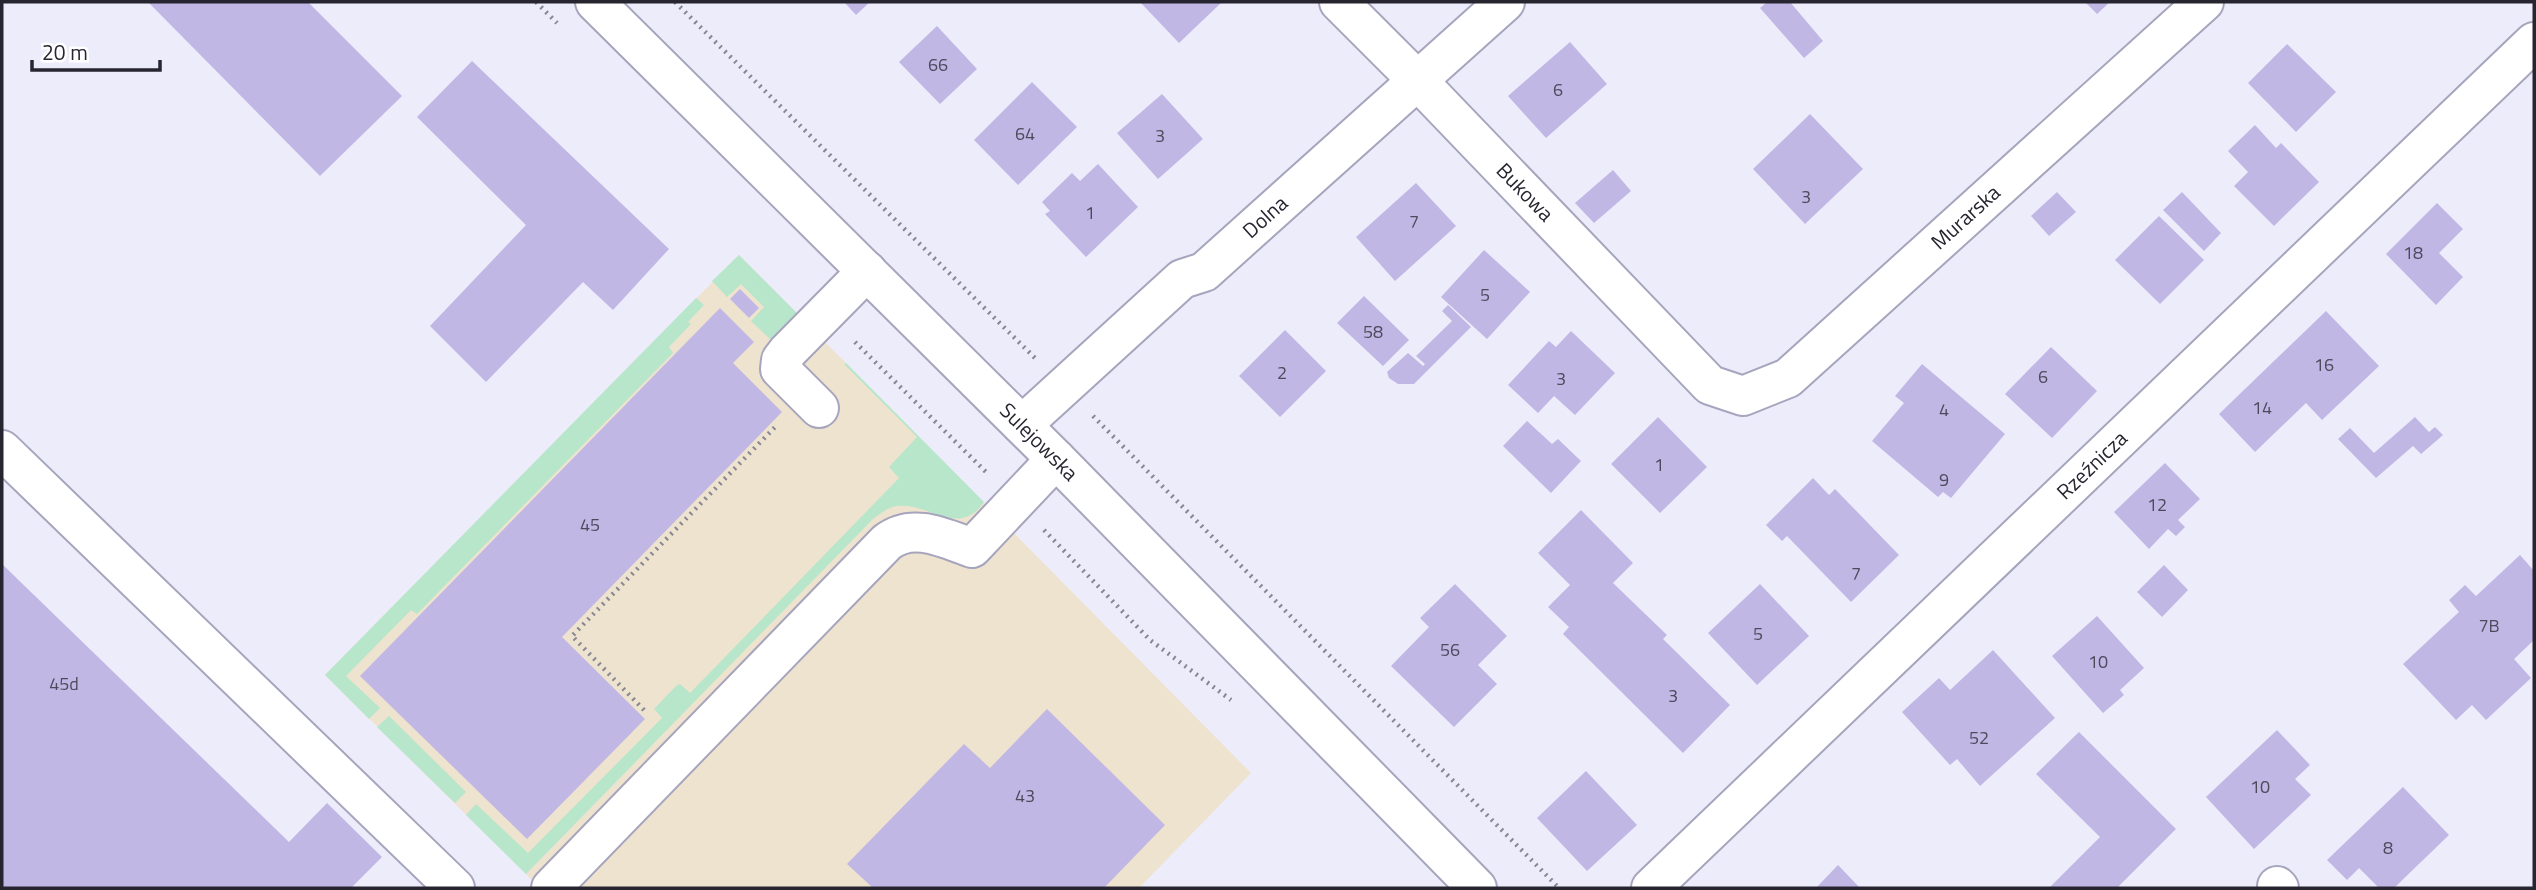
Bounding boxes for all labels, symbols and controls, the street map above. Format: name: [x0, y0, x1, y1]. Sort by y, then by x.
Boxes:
scale bar: [32, 28, 159, 72]
text: 20 m: [42, 36, 88, 68]
house number: 66: [928, 51, 948, 78]
house number: 6: [1553, 76, 1563, 103]
house number: 64: [1015, 120, 1035, 147]
house number: 3: [1155, 122, 1165, 149]
street label: Bukowa: [1489, 155, 1562, 229]
street label: Murarska: [1923, 176, 2007, 257]
house number: 3: [1801, 183, 1811, 210]
street label: Dolna: [1235, 187, 1295, 245]
house number: 1: [1085, 199, 1095, 226]
house number: 7: [1409, 208, 1419, 235]
house number: 18: [2403, 239, 2423, 266]
house number: 5: [1480, 281, 1490, 308]
house number: 58: [1363, 318, 1383, 345]
house number: 16: [2314, 351, 2334, 378]
house number: 2: [1277, 359, 1287, 386]
house number: 6: [2038, 363, 2048, 390]
house number: 3: [1556, 365, 1566, 392]
house number: 14: [2252, 394, 2272, 421]
street label: Sulejowska: [993, 395, 1087, 488]
house number: 4: [1939, 396, 1949, 423]
street label: Rzeźnicza: [2049, 422, 2135, 506]
house number: 1: [1654, 451, 1664, 478]
house number: 9: [1939, 466, 1949, 493]
house number: 12: [2147, 491, 2167, 518]
house number: 45: [580, 511, 600, 538]
house number: 7: [1851, 560, 1861, 587]
house number: 7B: [2478, 612, 2500, 639]
house number: 5: [1753, 620, 1763, 647]
house number: 56: [1440, 636, 1460, 663]
house number: 10: [2088, 648, 2108, 675]
house number: 45d: [49, 670, 79, 697]
house number: 3: [1668, 682, 1678, 709]
house number: 52: [1969, 724, 1989, 751]
house number: 10: [2250, 773, 2270, 800]
house number: 43: [1015, 782, 1035, 809]
house number: 8: [2383, 834, 2393, 861]

